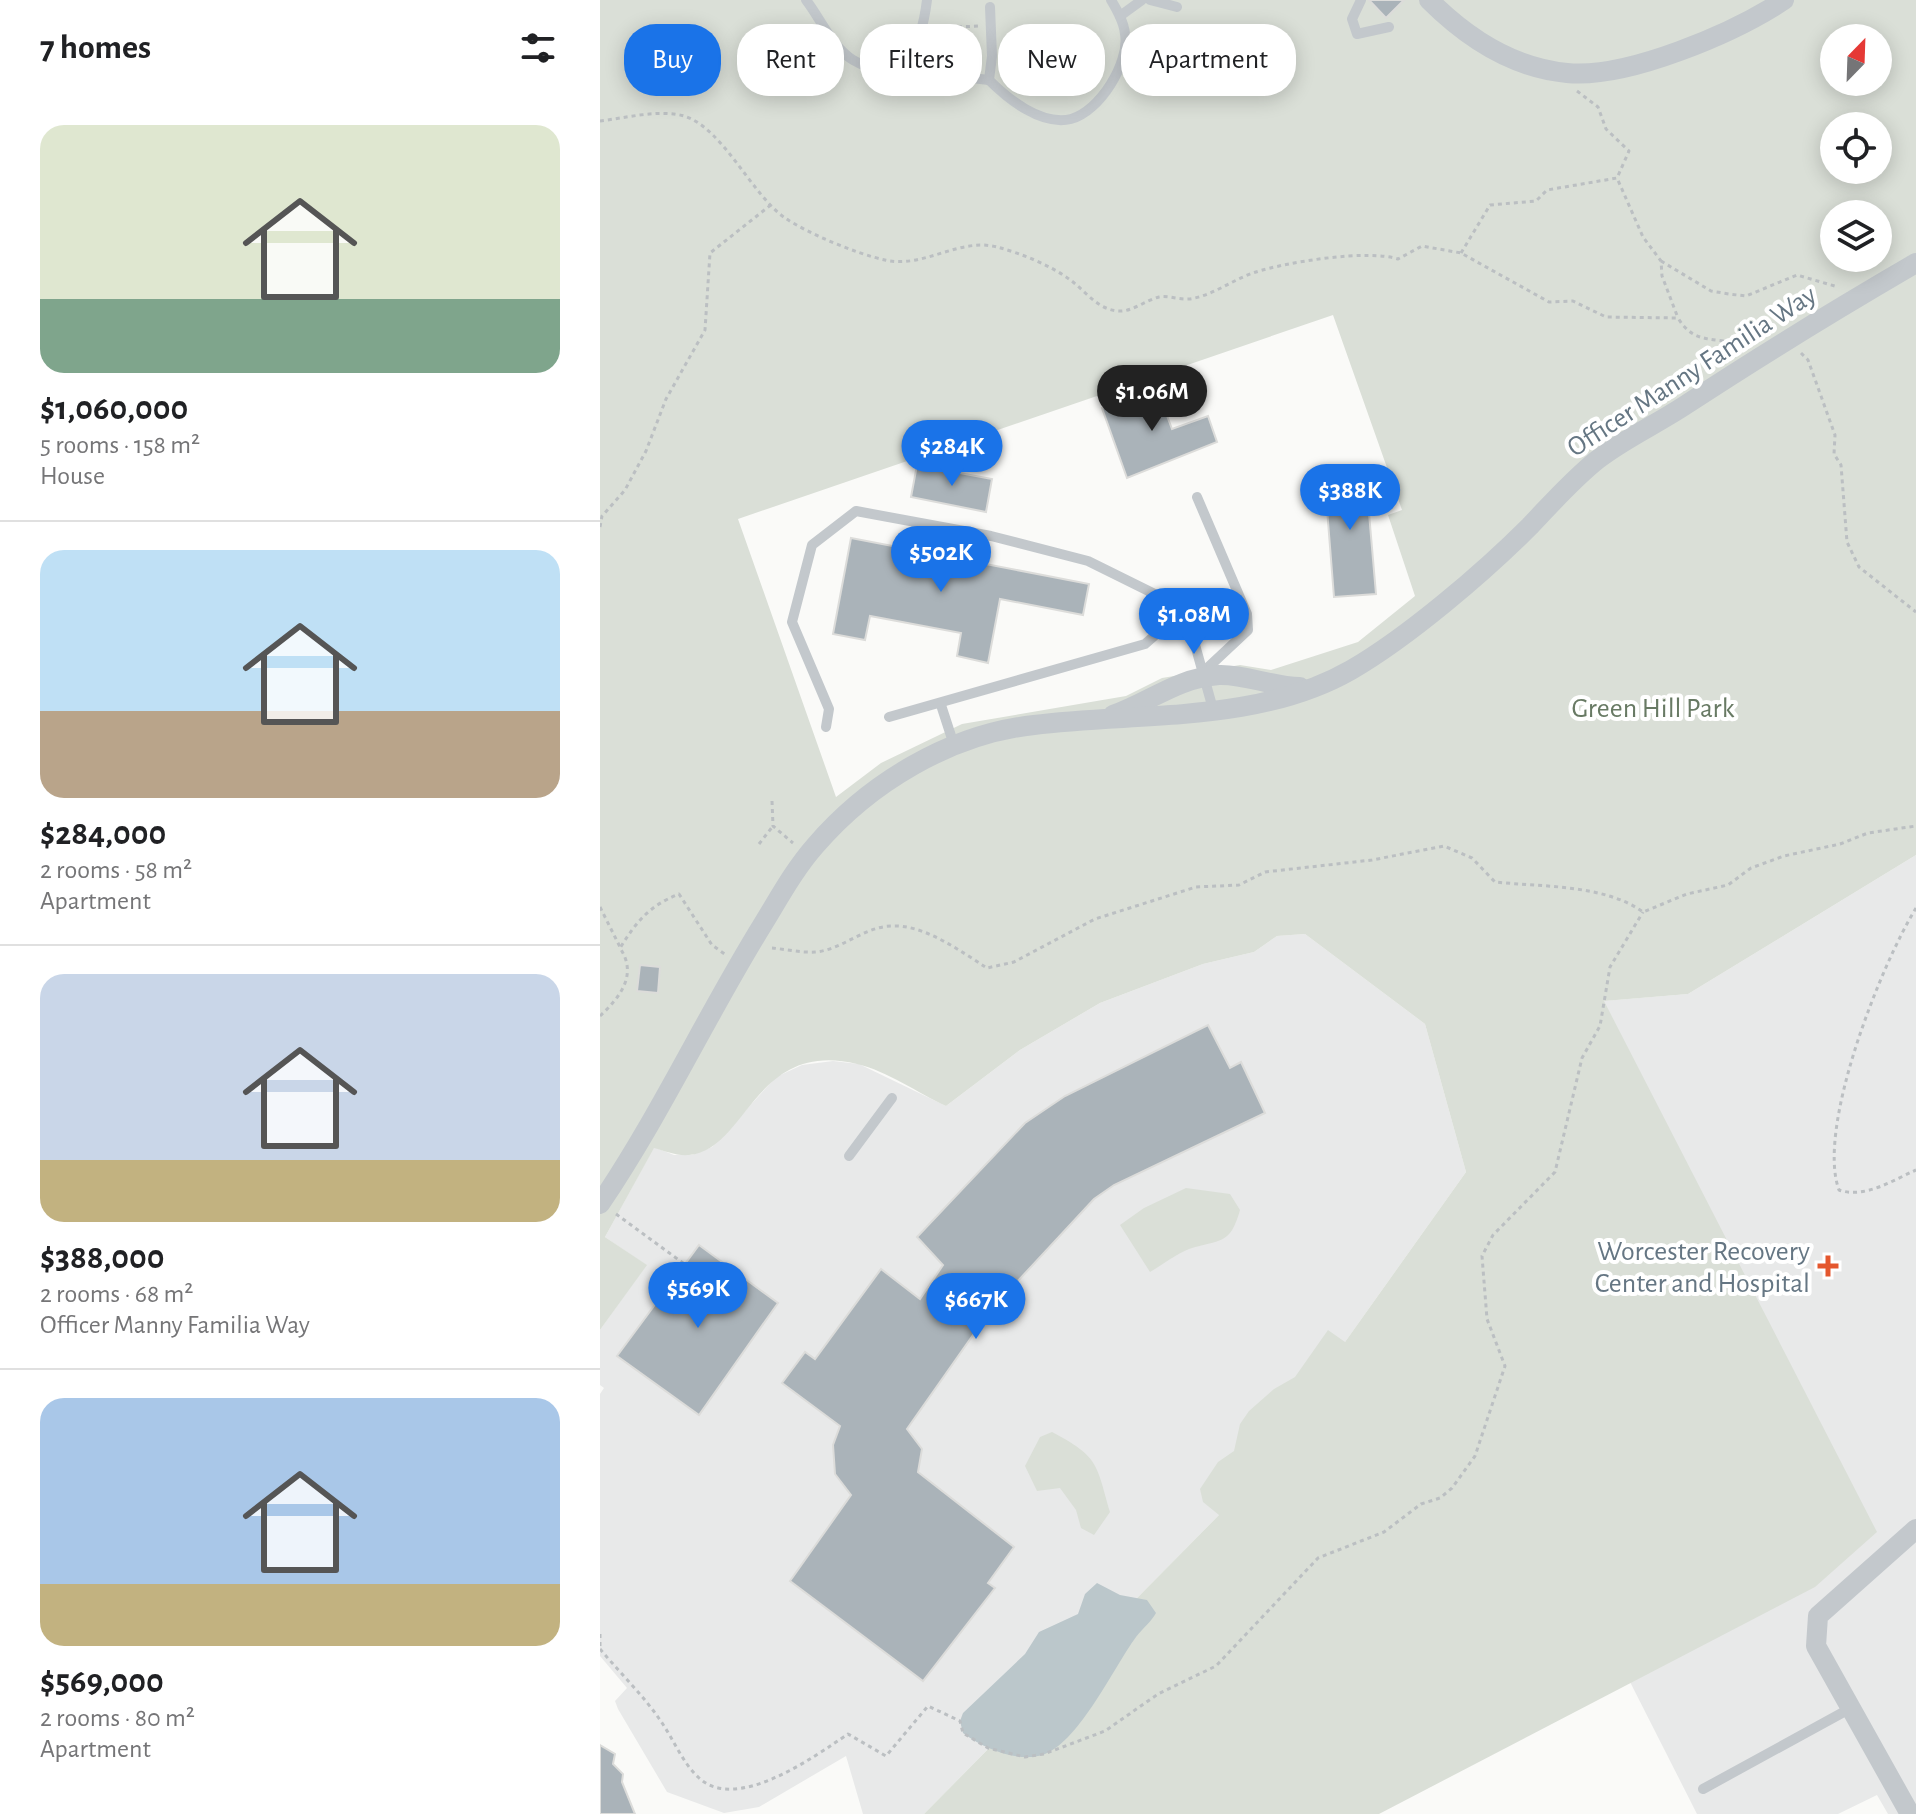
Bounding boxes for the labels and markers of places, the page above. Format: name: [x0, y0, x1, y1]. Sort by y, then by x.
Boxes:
pin: $1.06M: [1087, 365, 1217, 433]
pin: $284K: [896, 420, 1008, 488]
pin: $388K: [1294, 464, 1406, 532]
pin: $502K: [885, 526, 997, 594]
pin: $1.08M: [1129, 588, 1259, 656]
place label: Worcester Recovery Center and Hospital: [1595, 1238, 1810, 1298]
marker: Worcester Recovery Center and Hospital: [1817, 1255, 1839, 1277]
pin: $569K: [642, 1262, 754, 1330]
pin: $667K: [920, 1273, 1032, 1341]

